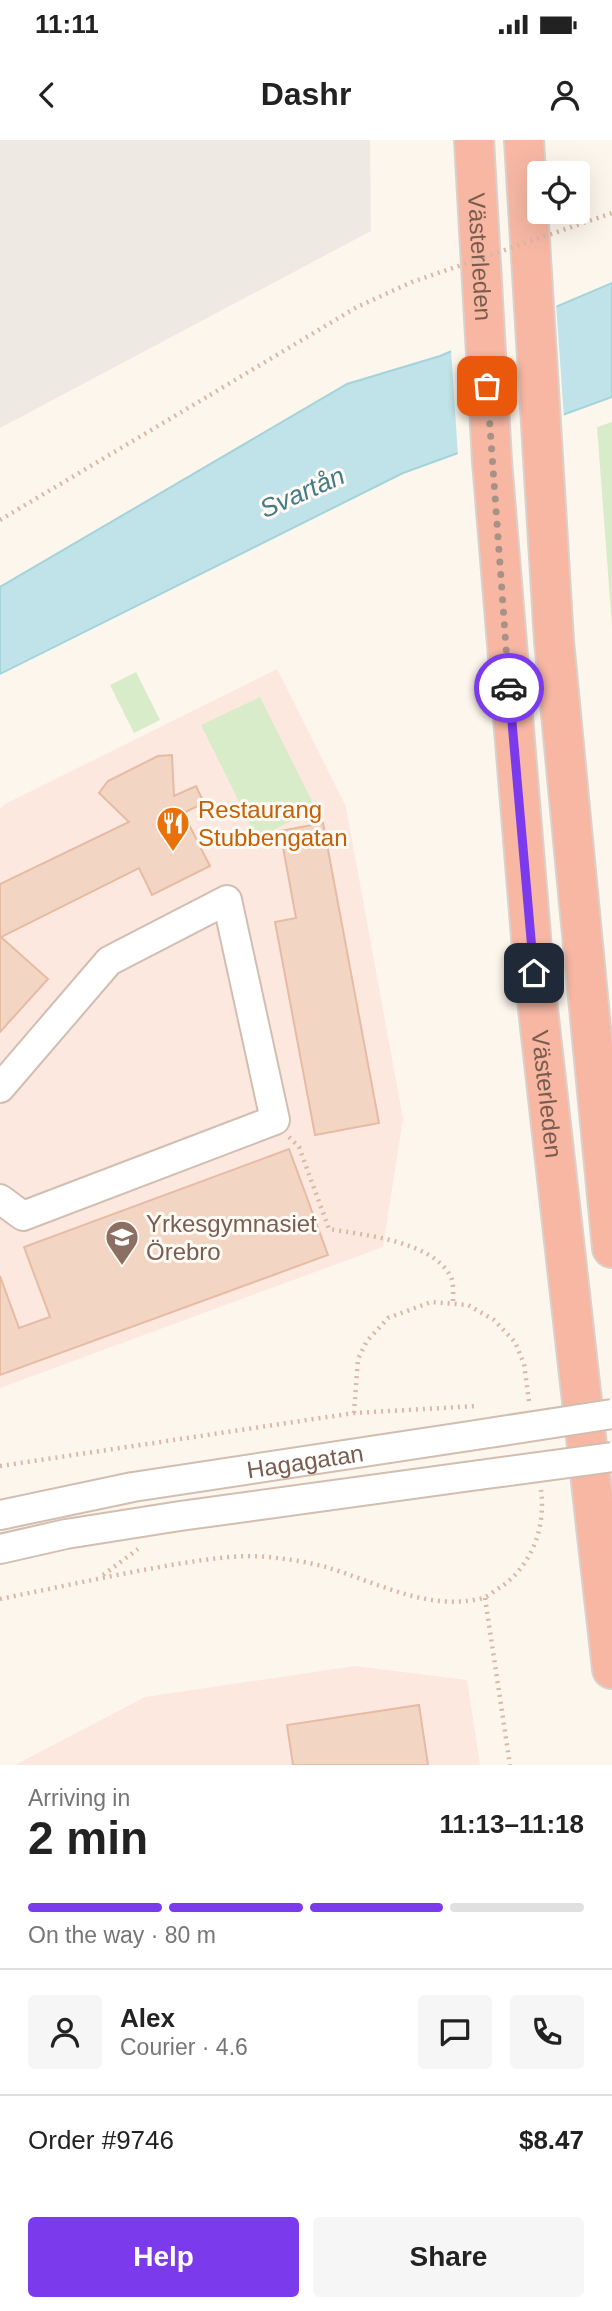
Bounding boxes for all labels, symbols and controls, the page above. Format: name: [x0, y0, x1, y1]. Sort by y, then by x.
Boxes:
text: 11:11: [35, 9, 99, 39]
icon: back: [28, 76, 66, 114]
text: Dashr: [261, 76, 351, 112]
icon: person: [546, 76, 584, 114]
map controls: [527, 161, 590, 224]
button: locate: [527, 161, 590, 224]
street label: Västerleden: [463, 192, 498, 322]
pin: [457, 356, 517, 416]
icon: bag: [468, 367, 506, 405]
water label: Svartån: [255, 460, 349, 524]
courier: [474, 653, 544, 723]
icon: car: [490, 669, 528, 707]
place label: Restaurang Stubbengatan: [198, 796, 347, 851]
restaurant icon: Restaurang Stubbengatan: [154, 804, 192, 853]
pin: [504, 943, 564, 1003]
icon: home: [515, 954, 553, 992]
street label: Västerleden: [527, 1029, 568, 1159]
place label: Yrkesgymnasiet Örebro: [146, 1210, 317, 1265]
school or university icon: Yrkesgymnasiet Örebro: [103, 1218, 141, 1267]
street label: Hagagatan: [245, 1439, 365, 1483]
text: Arriving in: [28, 1785, 130, 1811]
text: 11:13–11:18: [439, 1809, 584, 1839]
text: 2 min: [28, 1812, 148, 1864]
text: On the way · 80 m: [28, 1922, 216, 1948]
button: person: [28, 1995, 102, 2069]
button: chat: [418, 1995, 492, 2069]
button: phone: [510, 1995, 584, 2069]
text: Alex: [120, 2003, 175, 2033]
text: Courier · 4.6: [120, 2034, 248, 2060]
text: Order #9746: [28, 2125, 174, 2155]
text: $8.47: [519, 2125, 584, 2155]
button: Help: [28, 2217, 299, 2297]
button: Share: [313, 2217, 584, 2297]

